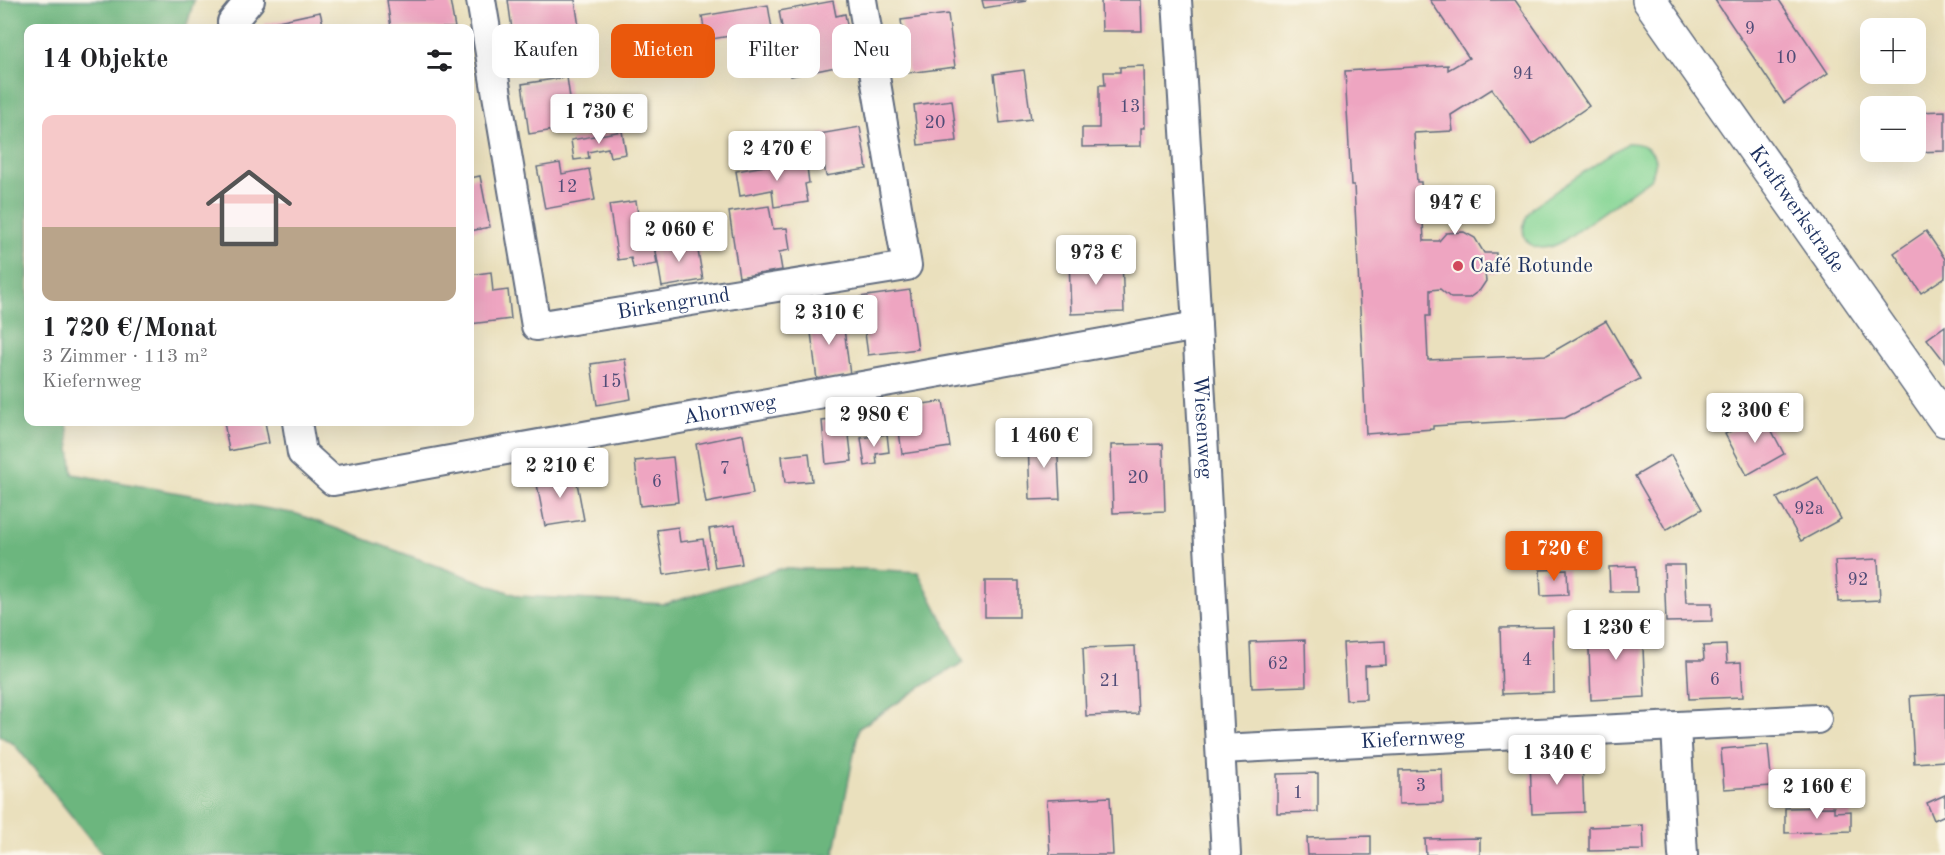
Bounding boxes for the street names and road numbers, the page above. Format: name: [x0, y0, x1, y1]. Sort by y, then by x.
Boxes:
street label: Kraftwerkstraße: [1745, 142, 1848, 277]
street label: Birkengrund: [616, 284, 732, 323]
street label: Wiesenweg: [1189, 375, 1216, 480]
street label: Ahornweg: [681, 391, 778, 429]
street label: Kiefernweg: [1360, 726, 1466, 752]

